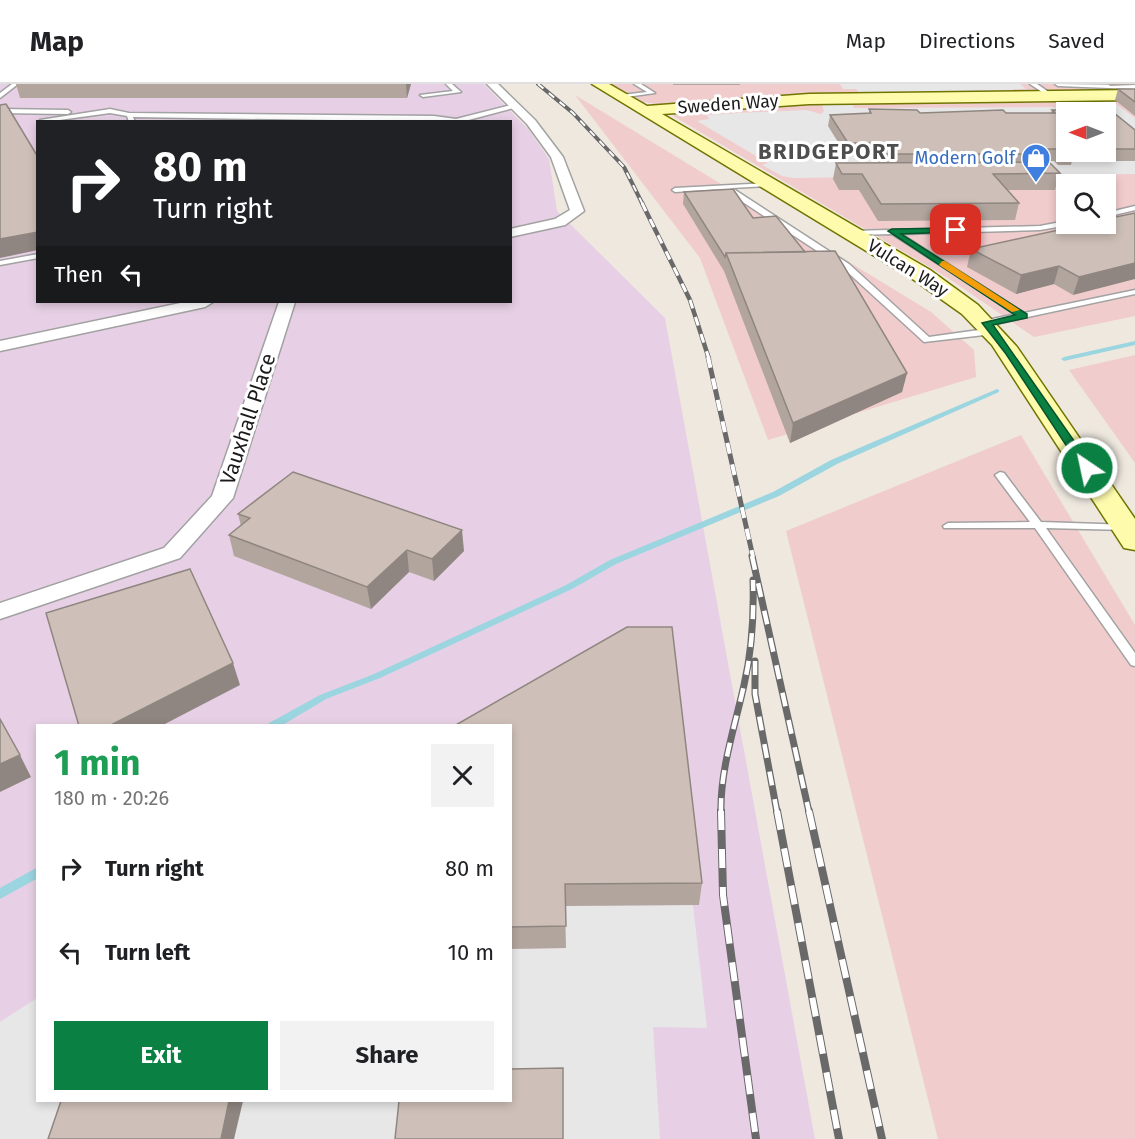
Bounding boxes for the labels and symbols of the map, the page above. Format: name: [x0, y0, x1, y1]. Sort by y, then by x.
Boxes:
street label: Sweden Way: [677, 89, 779, 119]
north arrow: [1056, 102, 1116, 162]
district label: BRIDGEPORT: [758, 138, 900, 165]
shop icon: Modern Golf: [1020, 142, 1052, 184]
place label: Modern Golf: [914, 147, 1017, 169]
pin: [930, 204, 981, 255]
street label: Vulcan Way: [863, 234, 953, 302]
street label: Vauxhall Place: [215, 350, 281, 488]
position arrow: [1055, 436, 1119, 500]

